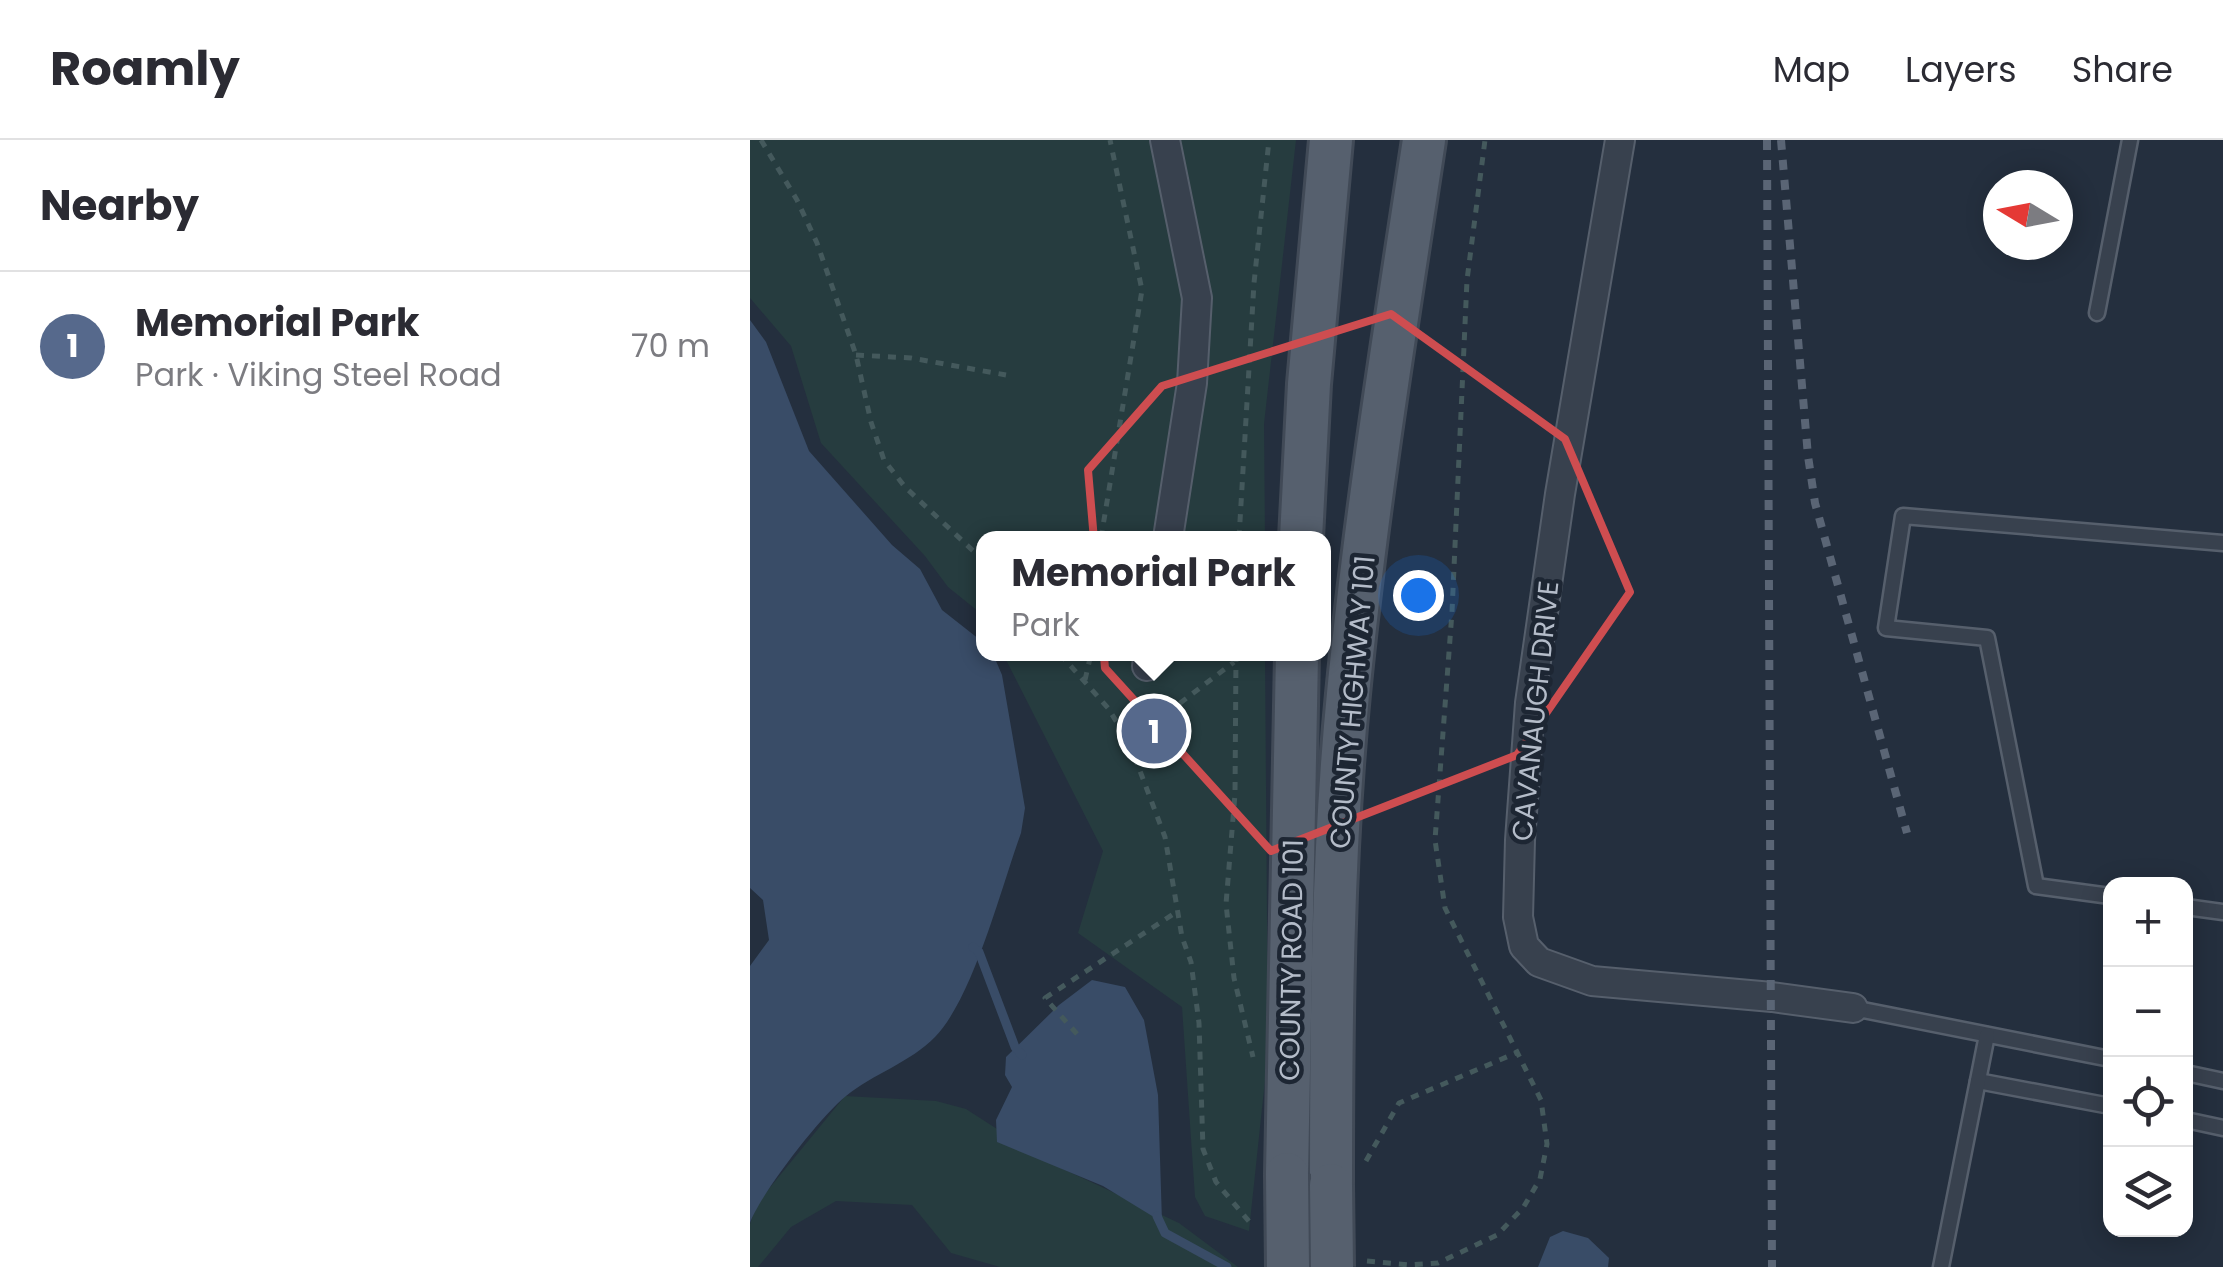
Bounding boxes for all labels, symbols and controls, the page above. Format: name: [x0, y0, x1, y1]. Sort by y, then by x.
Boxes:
text: Roamly: [50, 35, 240, 102]
text: Map: [1773, 45, 1850, 94]
text: Layers: [1905, 45, 2017, 94]
text: Share: [2072, 45, 2173, 94]
north arrow: [1983, 170, 2073, 260]
text: Nearby: [40, 176, 199, 235]
text: Memorial Park: [135, 296, 420, 349]
text: 1: [66, 323, 79, 368]
text: 70 m: [631, 323, 710, 368]
text: Park · Viking Steel Road: [135, 352, 502, 397]
popup: [976, 531, 1331, 661]
text: Memorial Park: [1011, 546, 1296, 599]
street label: COUNTY HIGHWAY 101: [1320, 554, 1385, 850]
your location: [1393, 570, 1444, 621]
street label: CAVANAUGH DRIVE: [1502, 579, 1569, 843]
text: Park: [1011, 602, 1080, 647]
pin: 1: [1122, 694, 1186, 768]
street label: COUNTY ROAD 101: [1270, 839, 1313, 1081]
map controls: [2103, 877, 2193, 1237]
button: +: [2103, 877, 2193, 967]
button: −: [2103, 967, 2193, 1057]
button: locate: [2103, 1057, 2193, 1147]
button: layers: [2103, 1147, 2193, 1237]

